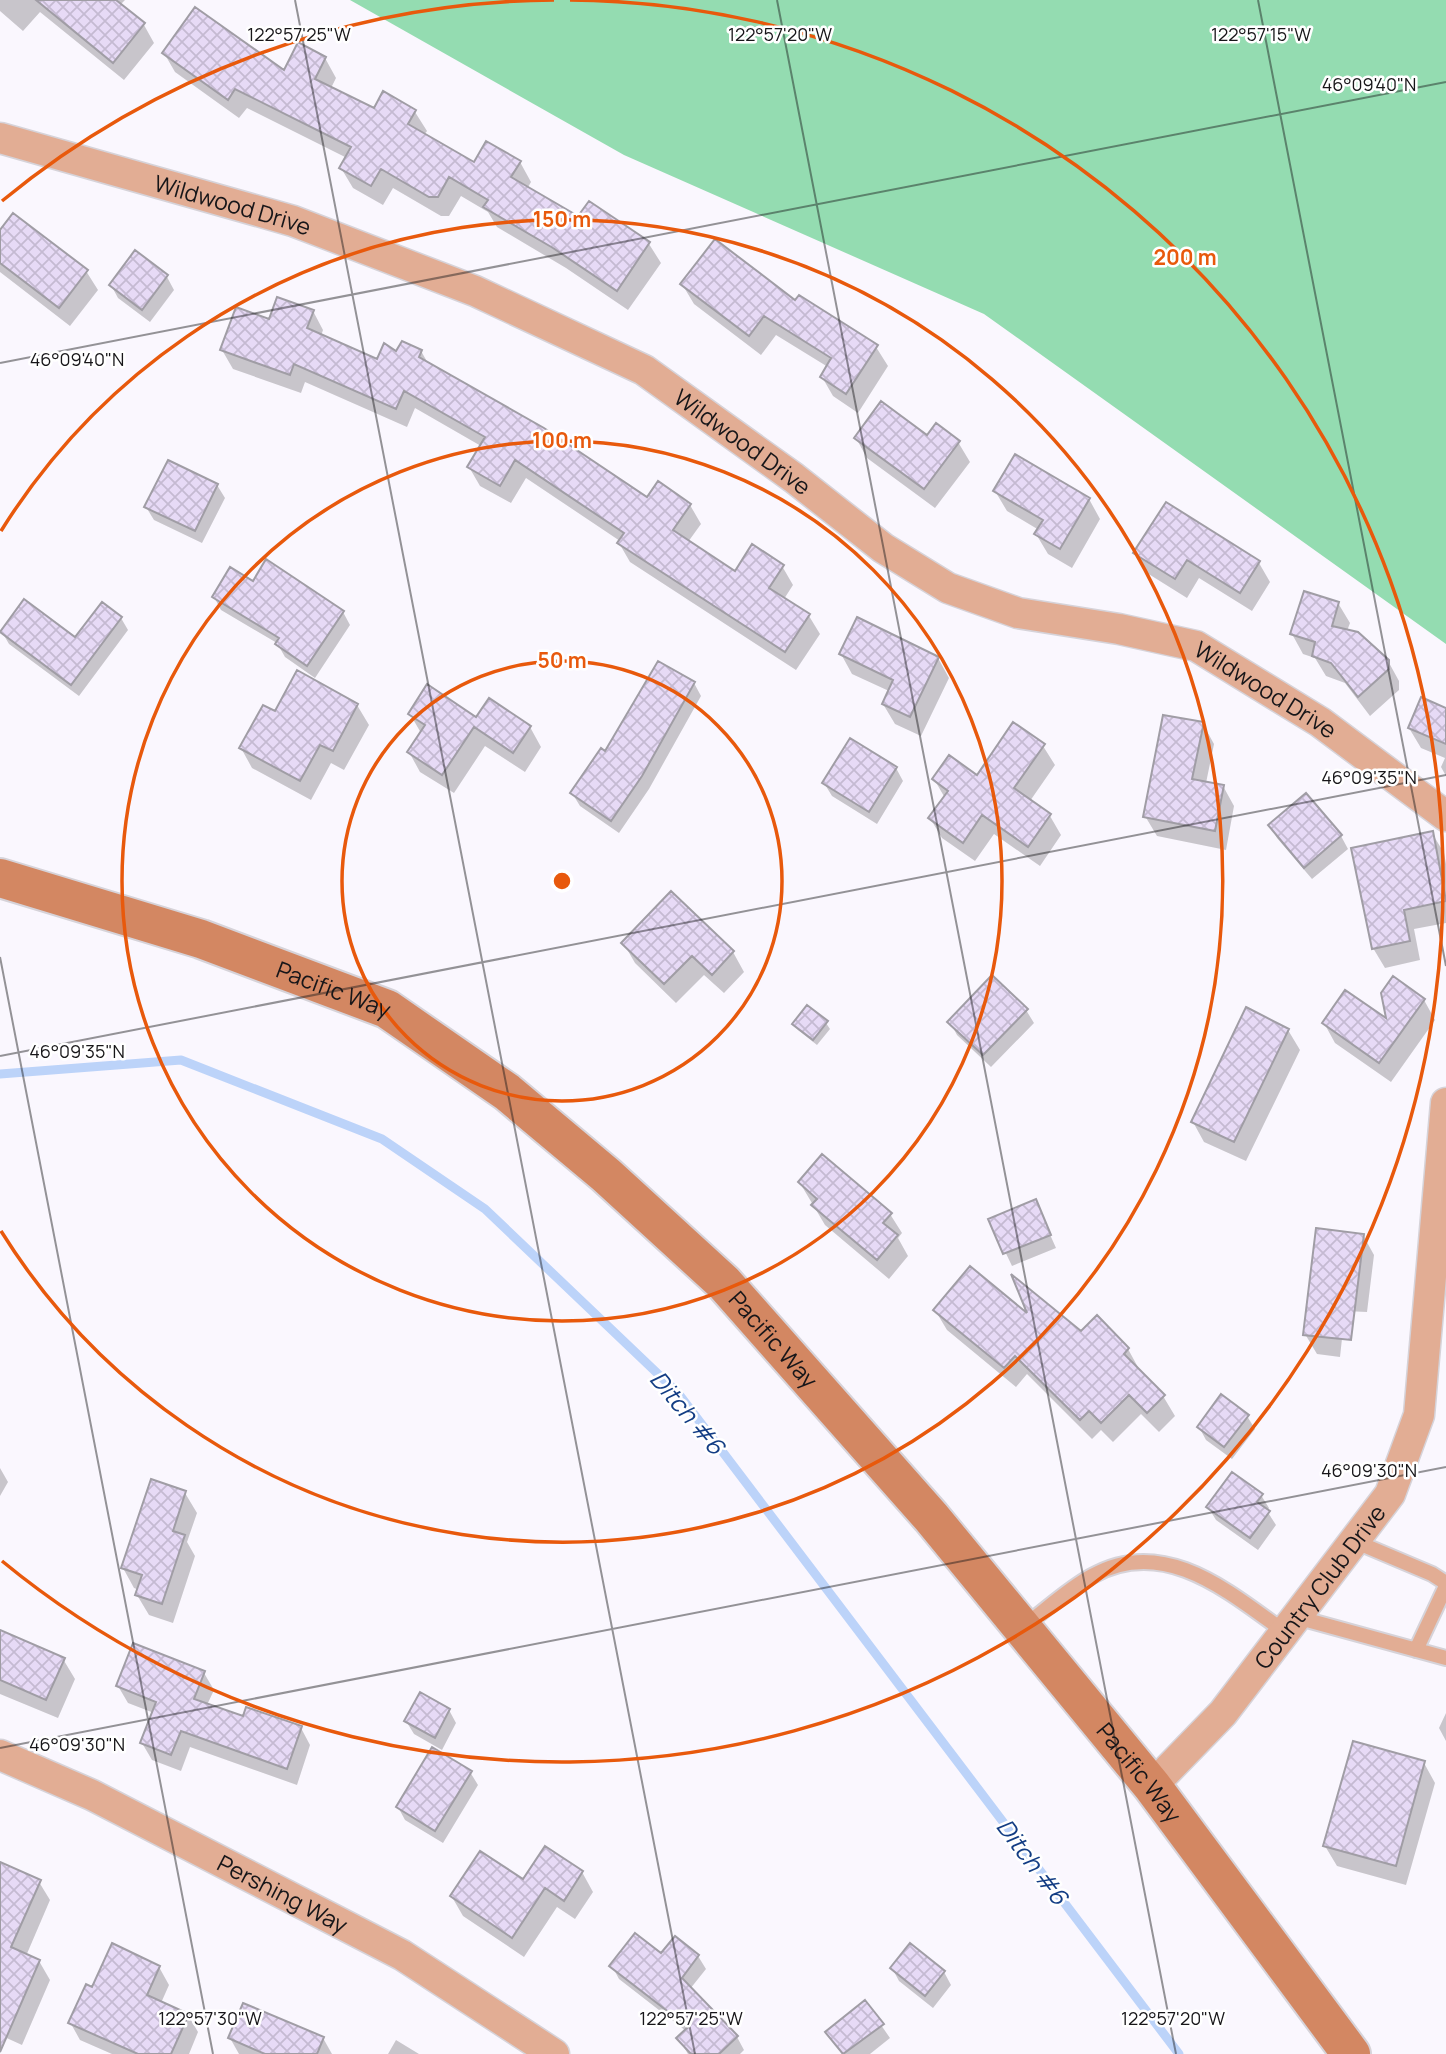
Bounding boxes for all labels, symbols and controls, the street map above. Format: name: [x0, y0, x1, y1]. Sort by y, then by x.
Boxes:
text: 122°57'25"W: [247, 22, 351, 46]
text: 122°57'20"W: [728, 22, 832, 46]
text: 122°57'15"W: [1211, 22, 1311, 46]
text: 46°09'40"N: [1322, 72, 1416, 96]
street label: Wildwood Drive: [151, 166, 316, 243]
text: 150 m: [533, 205, 591, 233]
text: 200 m: [1153, 243, 1217, 271]
text: 46°09'40"N: [30, 347, 124, 371]
street label: Wildwood Drive: [668, 381, 818, 502]
text: 100 m: [532, 426, 592, 454]
street label: Wildwood Drive: [1189, 633, 1344, 745]
text: 50 m: [537, 646, 587, 674]
text: 46°09'35"N: [1321, 765, 1417, 789]
centre of rings: [550, 869, 574, 893]
street label: Pacific Way: [272, 953, 396, 1025]
text: 46°09'35"N: [29, 1039, 125, 1063]
street label: Pacific Way: [722, 1284, 825, 1395]
water label: Ditch #6: [643, 1363, 734, 1463]
text: 46°09'30"N: [1321, 1458, 1417, 1482]
street label: Country Club Drive: [1246, 1498, 1393, 1675]
street label: Pacific Way: [1090, 1715, 1190, 1829]
text: 46°09'30"N: [29, 1732, 125, 1756]
water label: Ditch #6: [990, 1811, 1078, 1913]
street label: Pershing Way: [212, 1846, 354, 1940]
text: 122°57'30"W: [158, 2006, 262, 2030]
text: 122°57'25"W: [639, 2006, 743, 2030]
text: 122°57'20"W: [1121, 2006, 1225, 2030]

